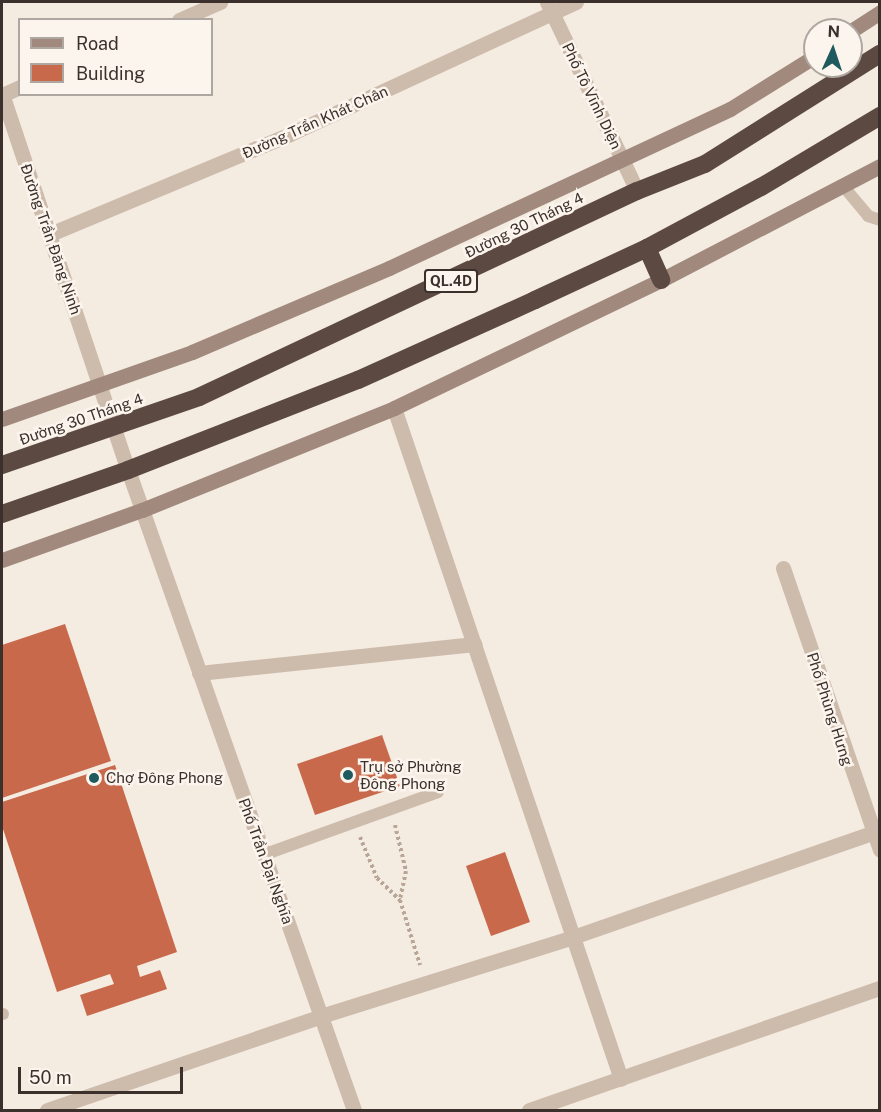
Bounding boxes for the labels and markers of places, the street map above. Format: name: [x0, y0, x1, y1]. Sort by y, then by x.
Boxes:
place label: Trụ sở Phường Đông Phong: [360, 757, 462, 792]
marker: Trụ sở Phường Đông Phong: [341, 768, 355, 782]
place label: Chợ Đông Phong: [106, 769, 223, 787]
marker: Chợ Đông Phong: [87, 771, 101, 785]

